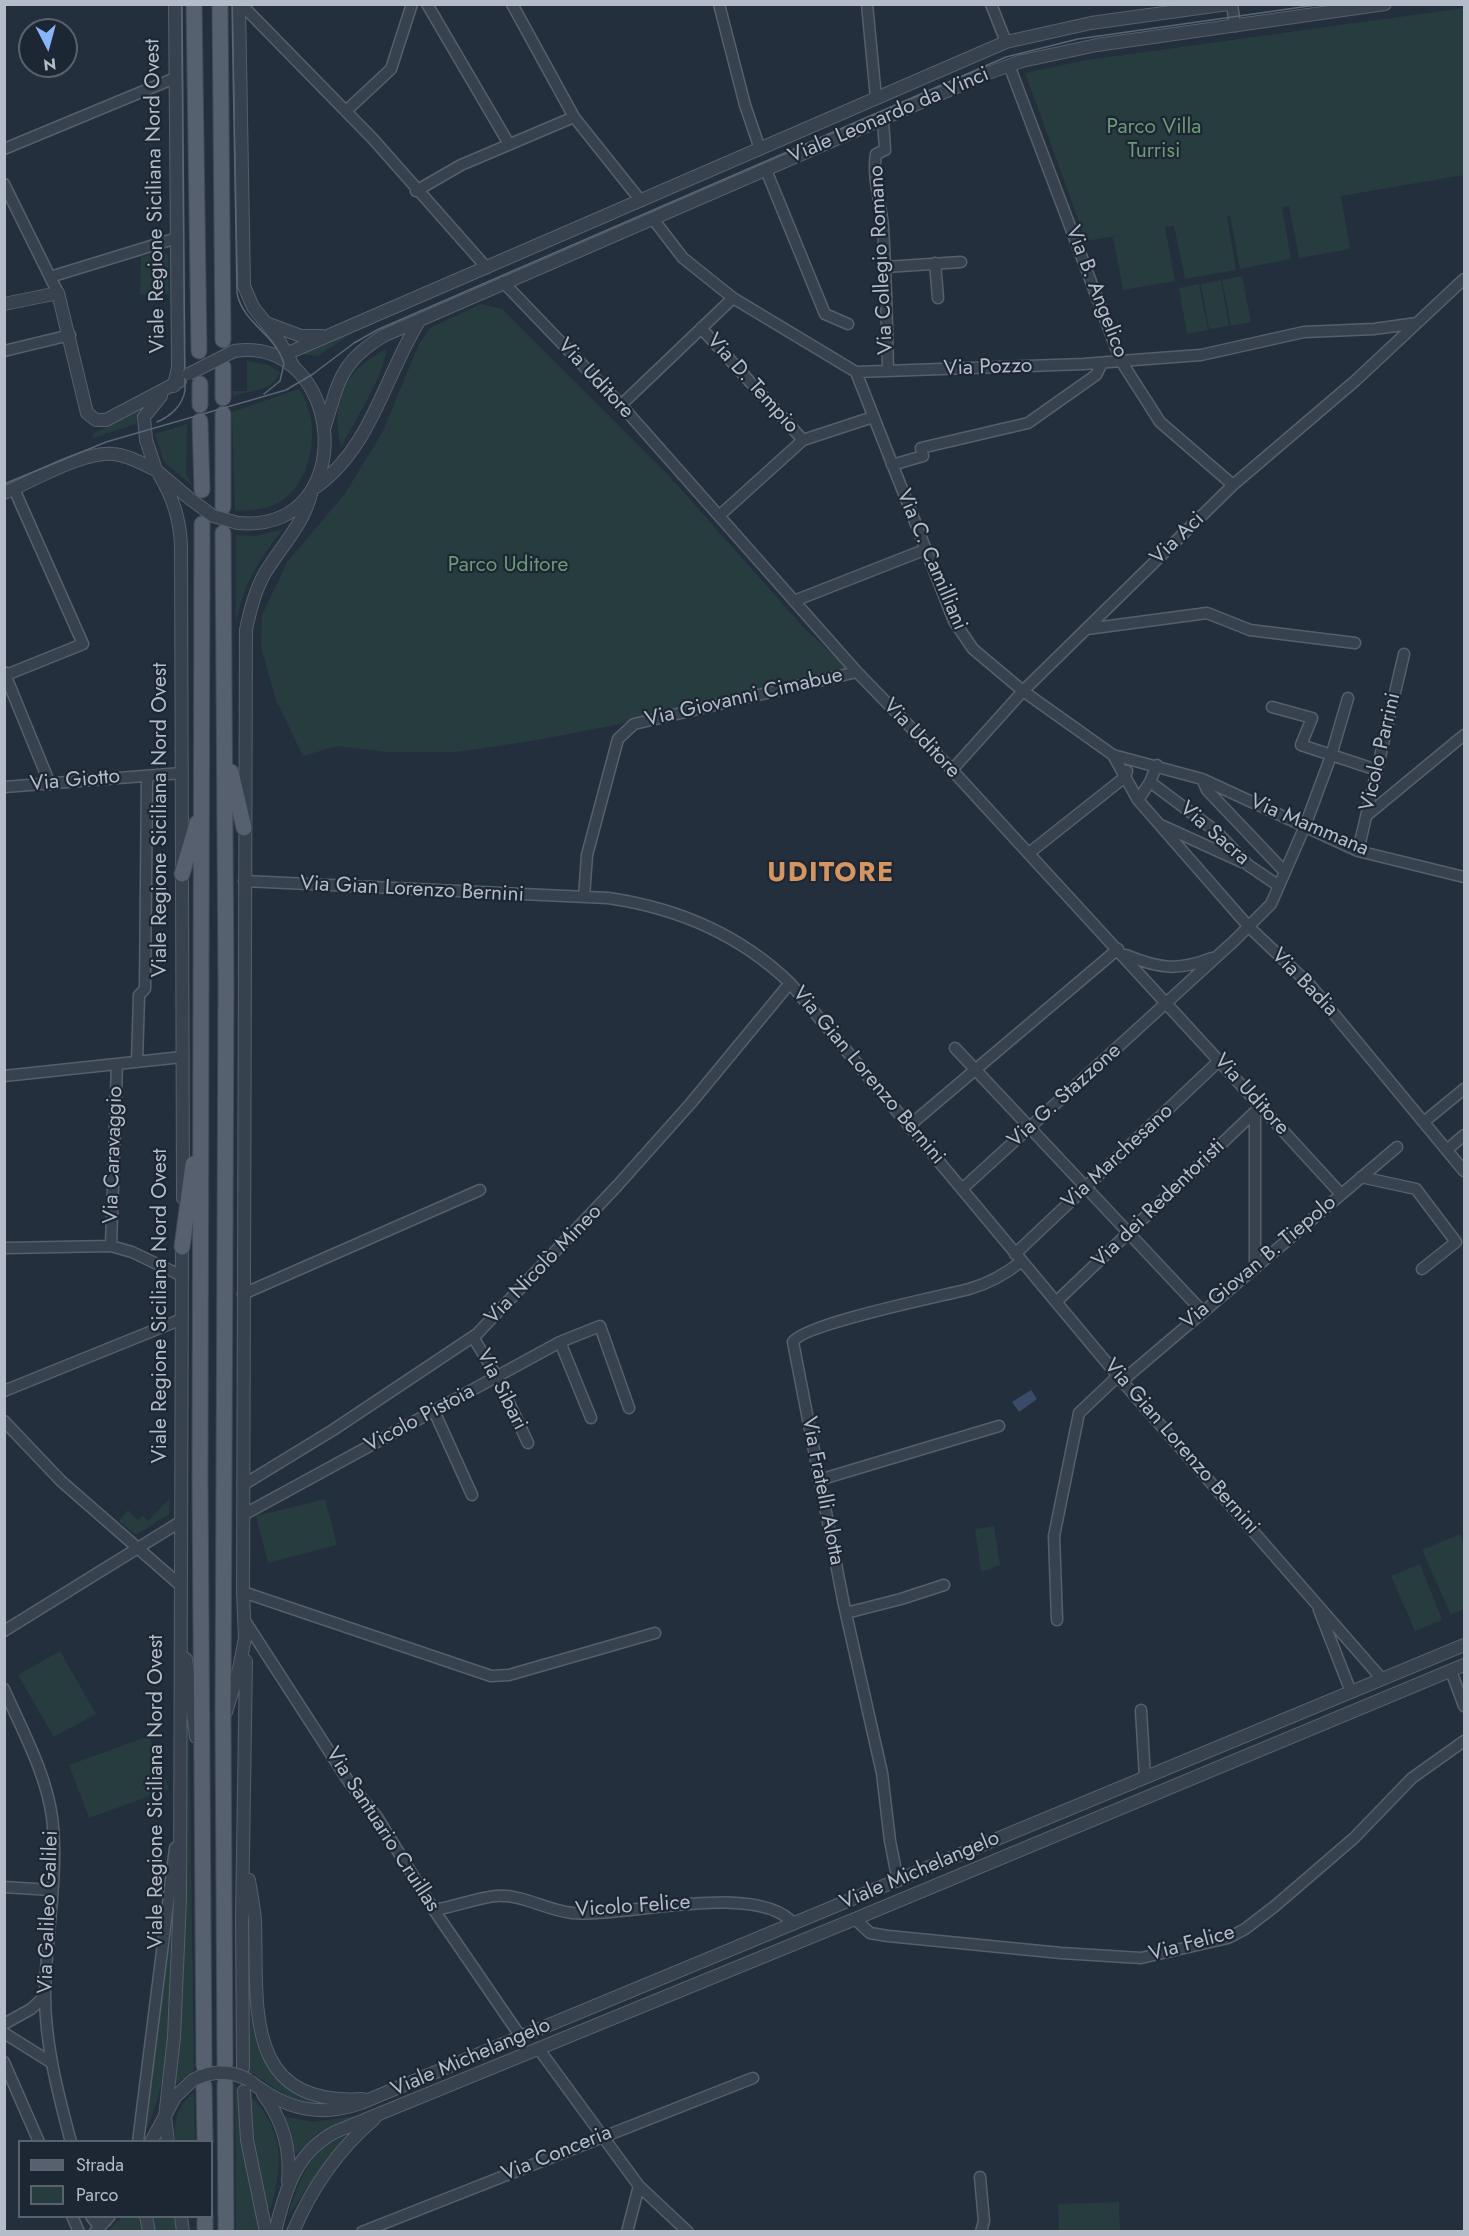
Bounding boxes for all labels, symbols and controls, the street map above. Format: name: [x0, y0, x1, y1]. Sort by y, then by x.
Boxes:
north arrow: [18, 18, 78, 78]
street label: Viale Regione Siciliana Nord Ovest: [141, 38, 171, 354]
text: N: [42, 52, 57, 77]
street label: Viale Leonardo da Vinci: [785, 62, 993, 170]
park label: Parco Villa Turrisi: [1107, 115, 1201, 165]
street label: Via Collegio Romano: [864, 165, 900, 355]
street label: Via B. Angelico: [1059, 223, 1133, 361]
street label: Via D. Tempio: [701, 329, 803, 439]
street label: Via Uditore: [552, 334, 638, 424]
street label: Via Pozzo: [943, 354, 1033, 382]
street label: Via C. Camilliani: [890, 486, 972, 634]
street label: Via Aci: [1146, 507, 1210, 571]
park label: Parco Uditore: [448, 553, 568, 579]
street label: Viale Regione Siciliana Nord Ovest: [148, 663, 174, 977]
street label: Via Giovanni Cimabue: [643, 663, 845, 733]
street label: Vicolo Parrini: [1355, 690, 1407, 814]
street label: Via Uditore: [877, 694, 965, 784]
street label: Via Giotto: [29, 765, 121, 797]
street label: Via Mammana: [1246, 790, 1372, 862]
street label: Via Sacra: [1174, 797, 1254, 871]
district label: UDITORE: [767, 858, 895, 890]
street label: Via Gian Lorenzo Bernini: [299, 872, 525, 908]
street label: Via Badia: [1265, 944, 1343, 1022]
street label: Via Gian Lorenzo Bernini: [786, 982, 950, 1170]
street label: Via G. Stazzone: [1003, 1039, 1127, 1153]
street label: Via Uditore: [1208, 1049, 1294, 1141]
street label: Via Caravaggio: [99, 1086, 129, 1224]
street label: Via Marchesano: [1057, 1099, 1179, 1215]
street label: Via dei Redentoristi: [1087, 1134, 1231, 1274]
street label: Viale Regione Siciliana Nord Ovest: [148, 1149, 174, 1463]
street label: Via Giovan B. Tiepolo: [1176, 1191, 1342, 1335]
street label: Via Nicolò Mineo: [480, 1200, 608, 1330]
street label: Via Sibari: [470, 1345, 532, 1435]
street label: Via Gian Lorenzo Bernini: [1098, 1354, 1264, 1540]
street label: Vicolo Pistoia: [361, 1379, 479, 1459]
street label: Via Fratelli Alotta: [795, 1415, 849, 1567]
street label: Viale Regione Siciliana Nord Ovest: [144, 1635, 170, 1949]
street label: Via Santuario Cruillas: [319, 1743, 445, 1917]
street label: Viale Michelangelo: [836, 1826, 1004, 1916]
street label: Via Galileo Galilei: [34, 1830, 64, 1994]
street label: Vicolo Felice: [575, 1890, 691, 1924]
street label: Via Felice: [1146, 1920, 1238, 1968]
street label: Viale Michelangelo: [387, 2013, 555, 2103]
street label: Via Conceria: [498, 2121, 616, 2187]
legend: [18, 2140, 213, 2218]
text: Strada: [76, 2152, 124, 2178]
text: Parco: [76, 2182, 118, 2208]

